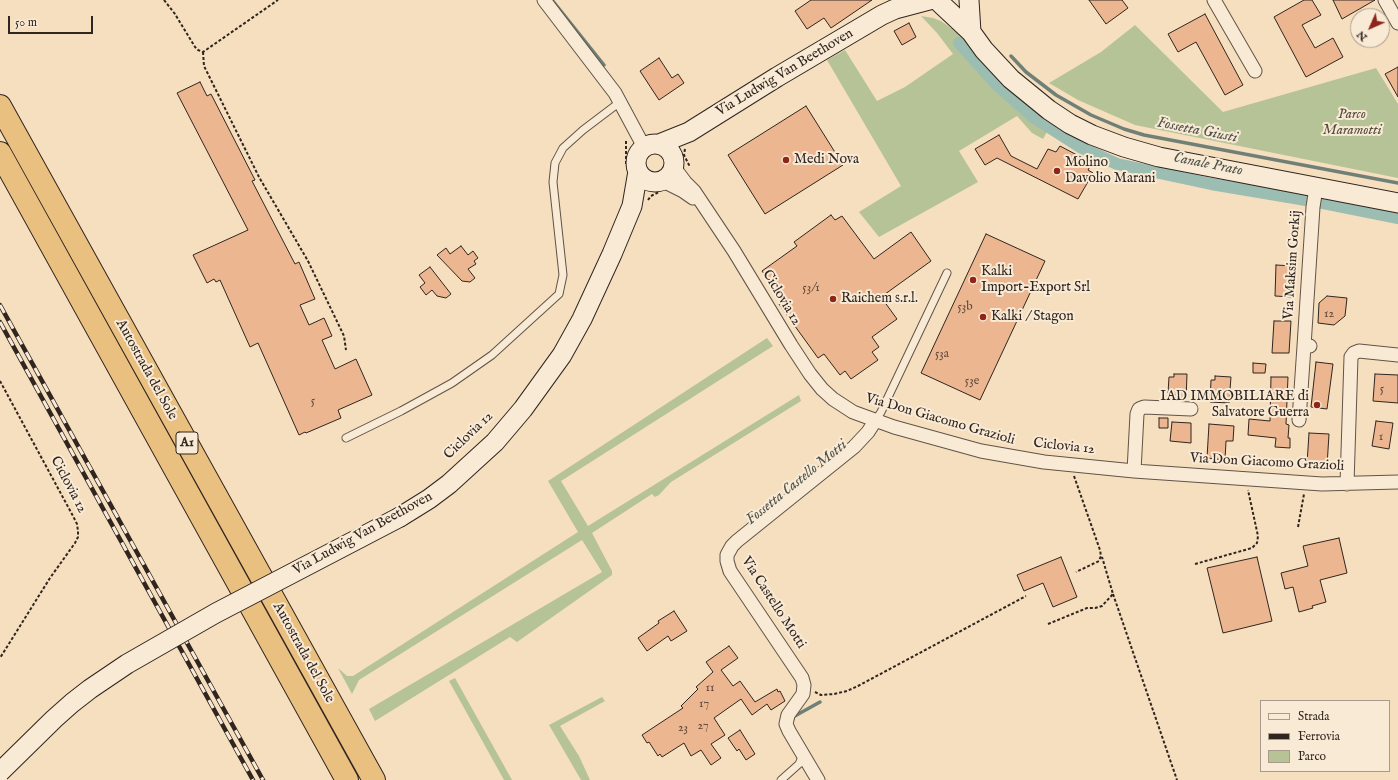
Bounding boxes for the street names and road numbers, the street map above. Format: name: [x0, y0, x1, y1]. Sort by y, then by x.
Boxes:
street label: Via Ludwig Van Beethoven: [714, 25, 856, 121]
street label: Via Maksim Gorkij: [1281, 210, 1305, 320]
street label: Ciclovia 12: [758, 267, 804, 329]
street label: Autostrada del Sole: [111, 317, 181, 423]
street label: Via Don Giacomo Grazioli: [863, 391, 1017, 449]
street label: Ciclovia 12: [441, 409, 497, 463]
road number: A1: [176, 432, 198, 454]
street label: Ciclovia 12: [1032, 435, 1096, 459]
street label: Via Don Giacomo Grazioli: [1189, 451, 1345, 475]
street label: Ciclovia 12: [46, 454, 90, 516]
street label: Via Ludwig Van Beethoven: [290, 489, 436, 579]
street label: Via Castello Motti: [737, 554, 809, 652]
street label: Autostrada del Sole: [268, 600, 338, 706]

